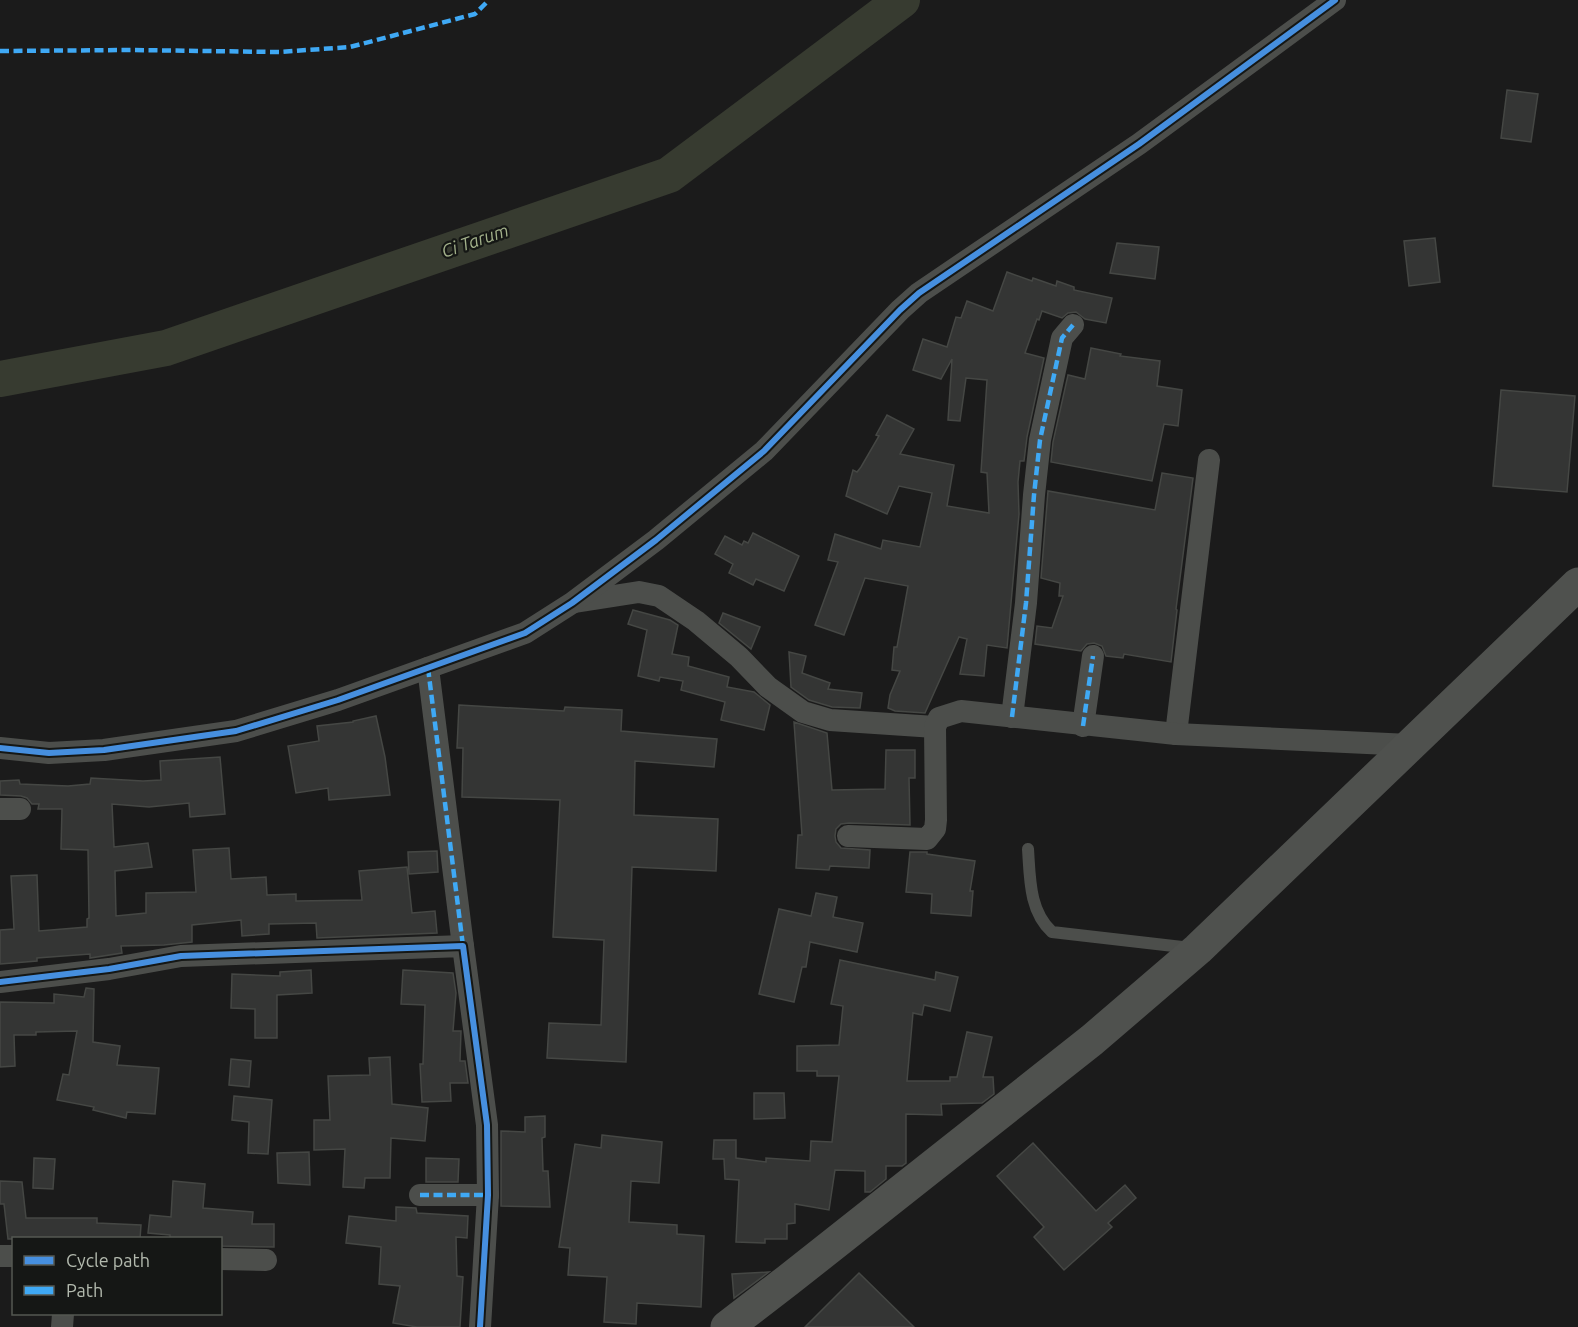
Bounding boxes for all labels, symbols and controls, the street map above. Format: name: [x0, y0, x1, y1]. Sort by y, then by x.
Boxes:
water label: Ci Tarum: [438, 219, 511, 261]
legend: [12, 1237, 222, 1315]
text: Cycle path: [66, 1250, 150, 1270]
text: Path: [66, 1280, 103, 1300]

